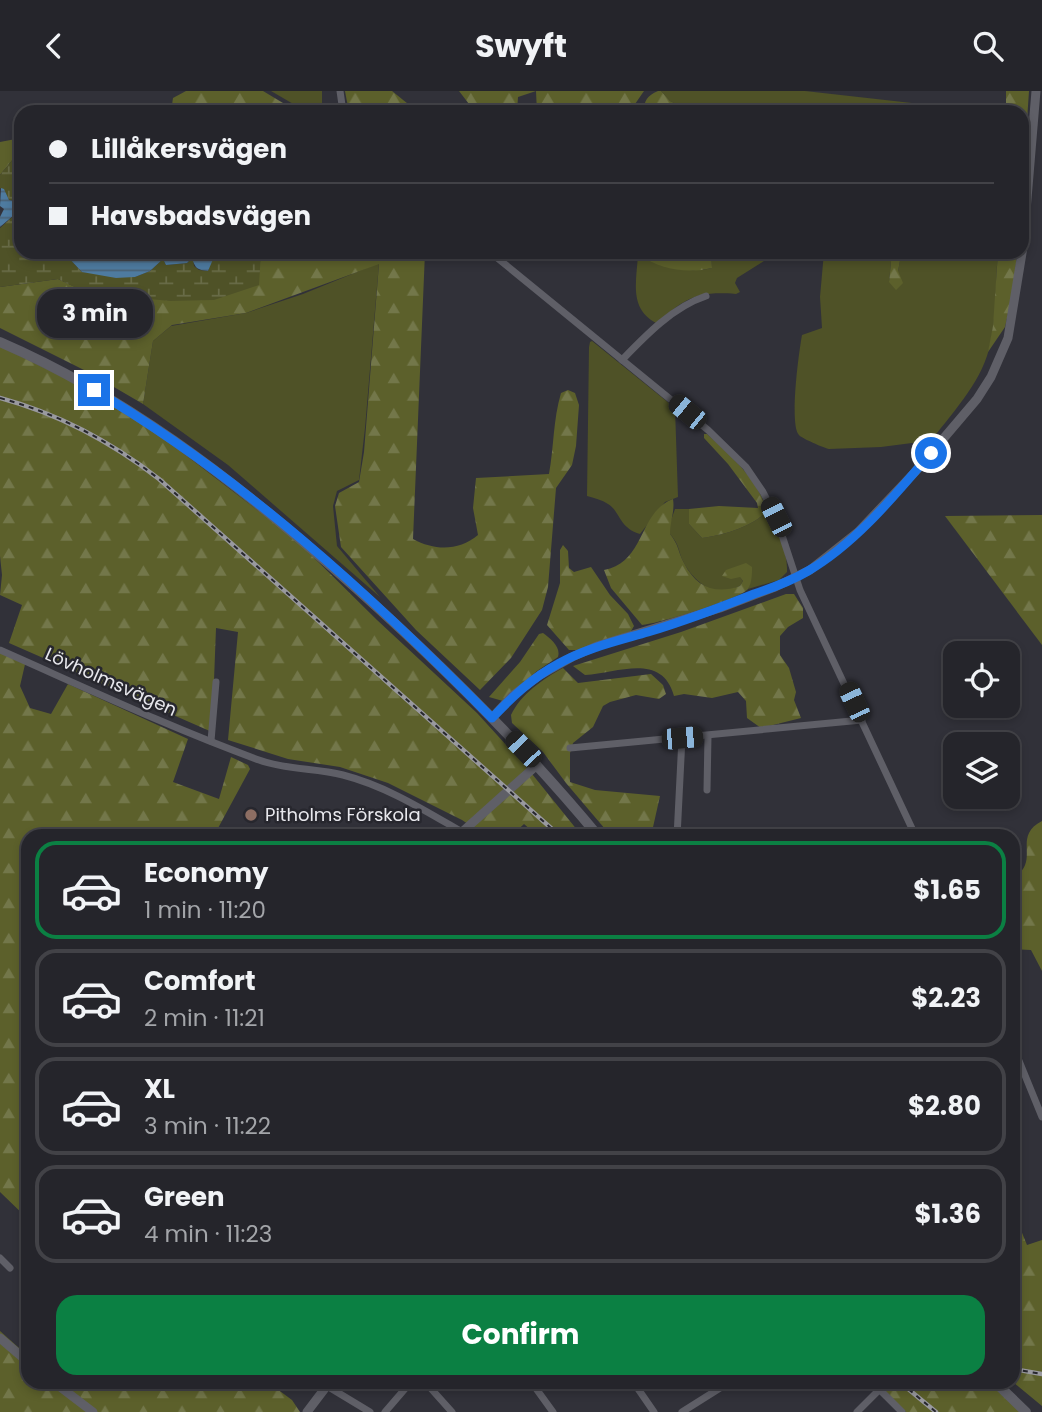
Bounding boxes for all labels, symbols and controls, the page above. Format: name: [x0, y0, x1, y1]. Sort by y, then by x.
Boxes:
text: Swyft: [475, 23, 567, 68]
icon: back: [35, 27, 73, 65]
icon: search: [969, 27, 1007, 65]
text: Lillåkersvägen: [91, 131, 287, 167]
text: Havsbadsvägen: [91, 198, 311, 234]
callout: 3 min: [36, 289, 152, 337]
text: 3 min: [62, 297, 128, 329]
route end: [78, 374, 110, 406]
car: [665, 391, 710, 433]
route start: [915, 437, 947, 469]
car: [758, 494, 795, 540]
street label: Lövholmsvägen: [41, 641, 181, 722]
map controls: [943, 641, 1020, 809]
button: locate: [943, 641, 1020, 718]
car: [836, 679, 873, 725]
car: [661, 726, 704, 750]
car: [501, 727, 546, 771]
button: layers: [943, 732, 1020, 809]
place label: Pitholms Förskola: [265, 802, 421, 827]
marker: Pitholms Förskola: [243, 807, 259, 823]
text: Economy: [144, 855, 268, 891]
icon: car: [60, 859, 123, 922]
text: $1.65: [913, 872, 981, 908]
text: 1 min · 11:20: [144, 894, 266, 926]
text: Comfort: [144, 963, 256, 999]
icon: car: [60, 967, 123, 1030]
text: $2.23: [911, 980, 981, 1016]
text: 2 min · 11:21: [144, 1002, 265, 1034]
text: XL: [144, 1071, 175, 1107]
icon: car: [60, 1075, 123, 1138]
text: $2.80: [908, 1088, 981, 1124]
text: 3 min · 11:22: [144, 1110, 271, 1142]
text: Green: [144, 1179, 225, 1215]
icon: car: [60, 1183, 123, 1246]
text: $1.36: [914, 1196, 981, 1232]
text: 4 min · 11:23: [144, 1218, 272, 1250]
button: Confirm: [56, 1295, 985, 1375]

